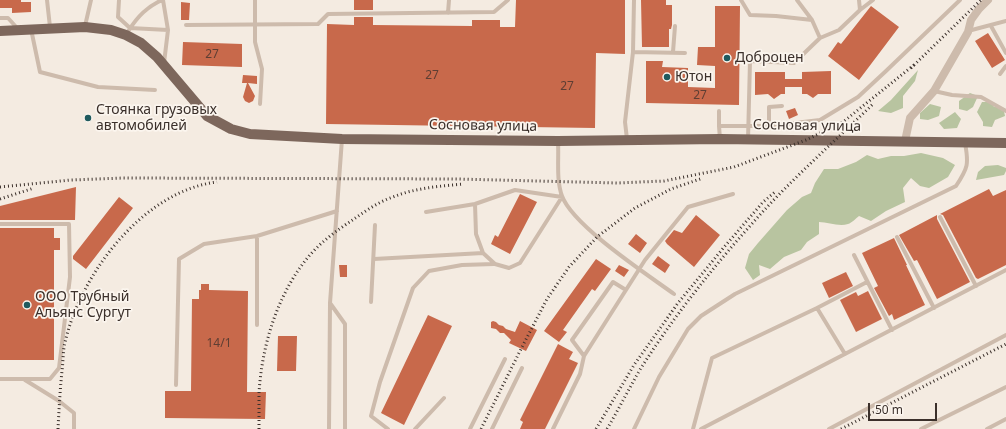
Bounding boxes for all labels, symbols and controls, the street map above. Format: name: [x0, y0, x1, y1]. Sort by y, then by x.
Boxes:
house number: 27: [205, 48, 219, 62]
place label: Доброцен: [735, 50, 804, 66]
marker: Доброцен: [722, 53, 732, 63]
house number: 27: [425, 69, 439, 83]
place label: Ютон: [675, 69, 712, 85]
marker: Ютон: [662, 72, 672, 82]
house number: 27: [560, 80, 574, 94]
house number: 27: [693, 89, 707, 103]
place label: Стоянка грузовых автомобилей: [96, 102, 217, 134]
marker: Стоянка грузовых автомобилей: [83, 113, 93, 123]
street label: Сосновая улица: [429, 117, 537, 135]
street label: Сосновая улица: [753, 117, 861, 135]
place label: ООО Трубный Альянс Сургут: [35, 289, 131, 322]
marker: ООО Трубный Альянс Сургут: [22, 300, 32, 310]
house number: 14/1: [206, 337, 232, 351]
scale bar: [870, 395, 939, 421]
text: 50 m: [875, 401, 903, 418]

